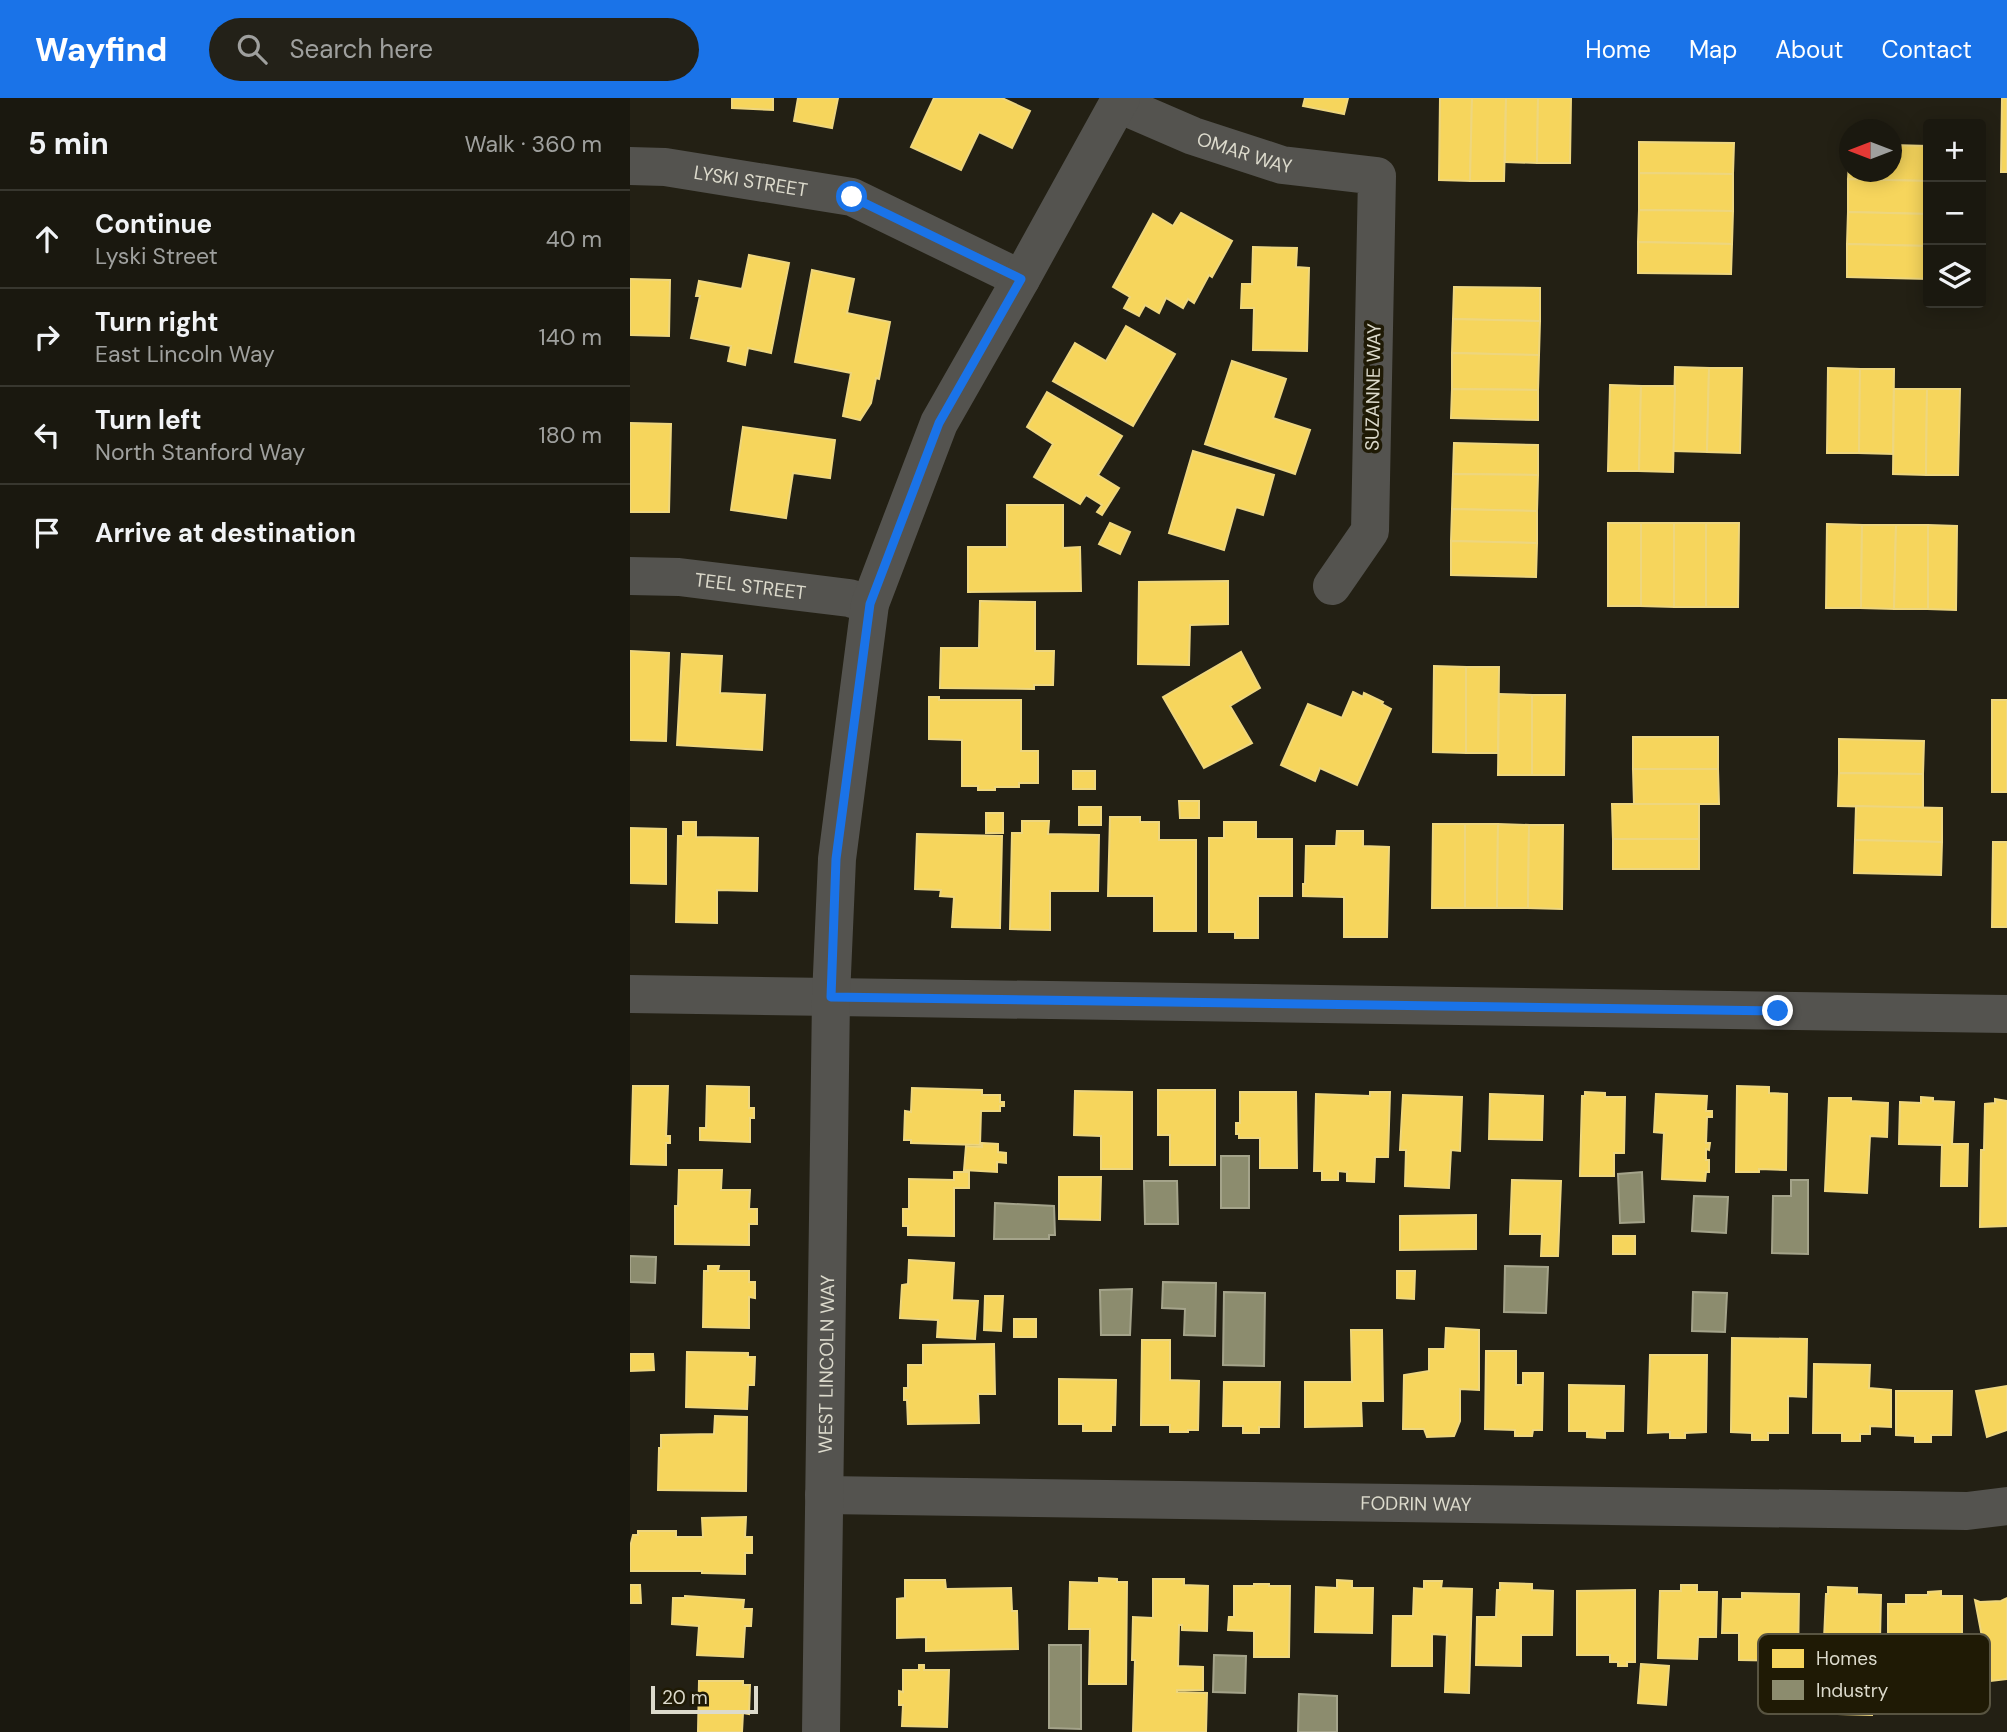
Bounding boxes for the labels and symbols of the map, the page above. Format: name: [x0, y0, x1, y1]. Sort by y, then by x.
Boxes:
north arrow: [1839, 119, 1902, 182]
street label: OMAR WAY: [1194, 126, 1294, 179]
street label: LYSKI STREET: [692, 159, 810, 202]
route start: [836, 181, 867, 212]
street label: SUZANNE WAY: [1359, 323, 1387, 451]
street label: TEEL STREET: [693, 567, 808, 605]
route end: [1762, 995, 1793, 1026]
street label: WEST LINCOLN WAY: [812, 1274, 840, 1454]
street label: FODRIN WAY: [1360, 1490, 1472, 1517]
legend: [1758, 1634, 1990, 1714]
text: Homes: [1816, 1646, 1877, 1671]
text: Industry: [1816, 1678, 1889, 1703]
scale bar: [651, 1683, 758, 1715]

